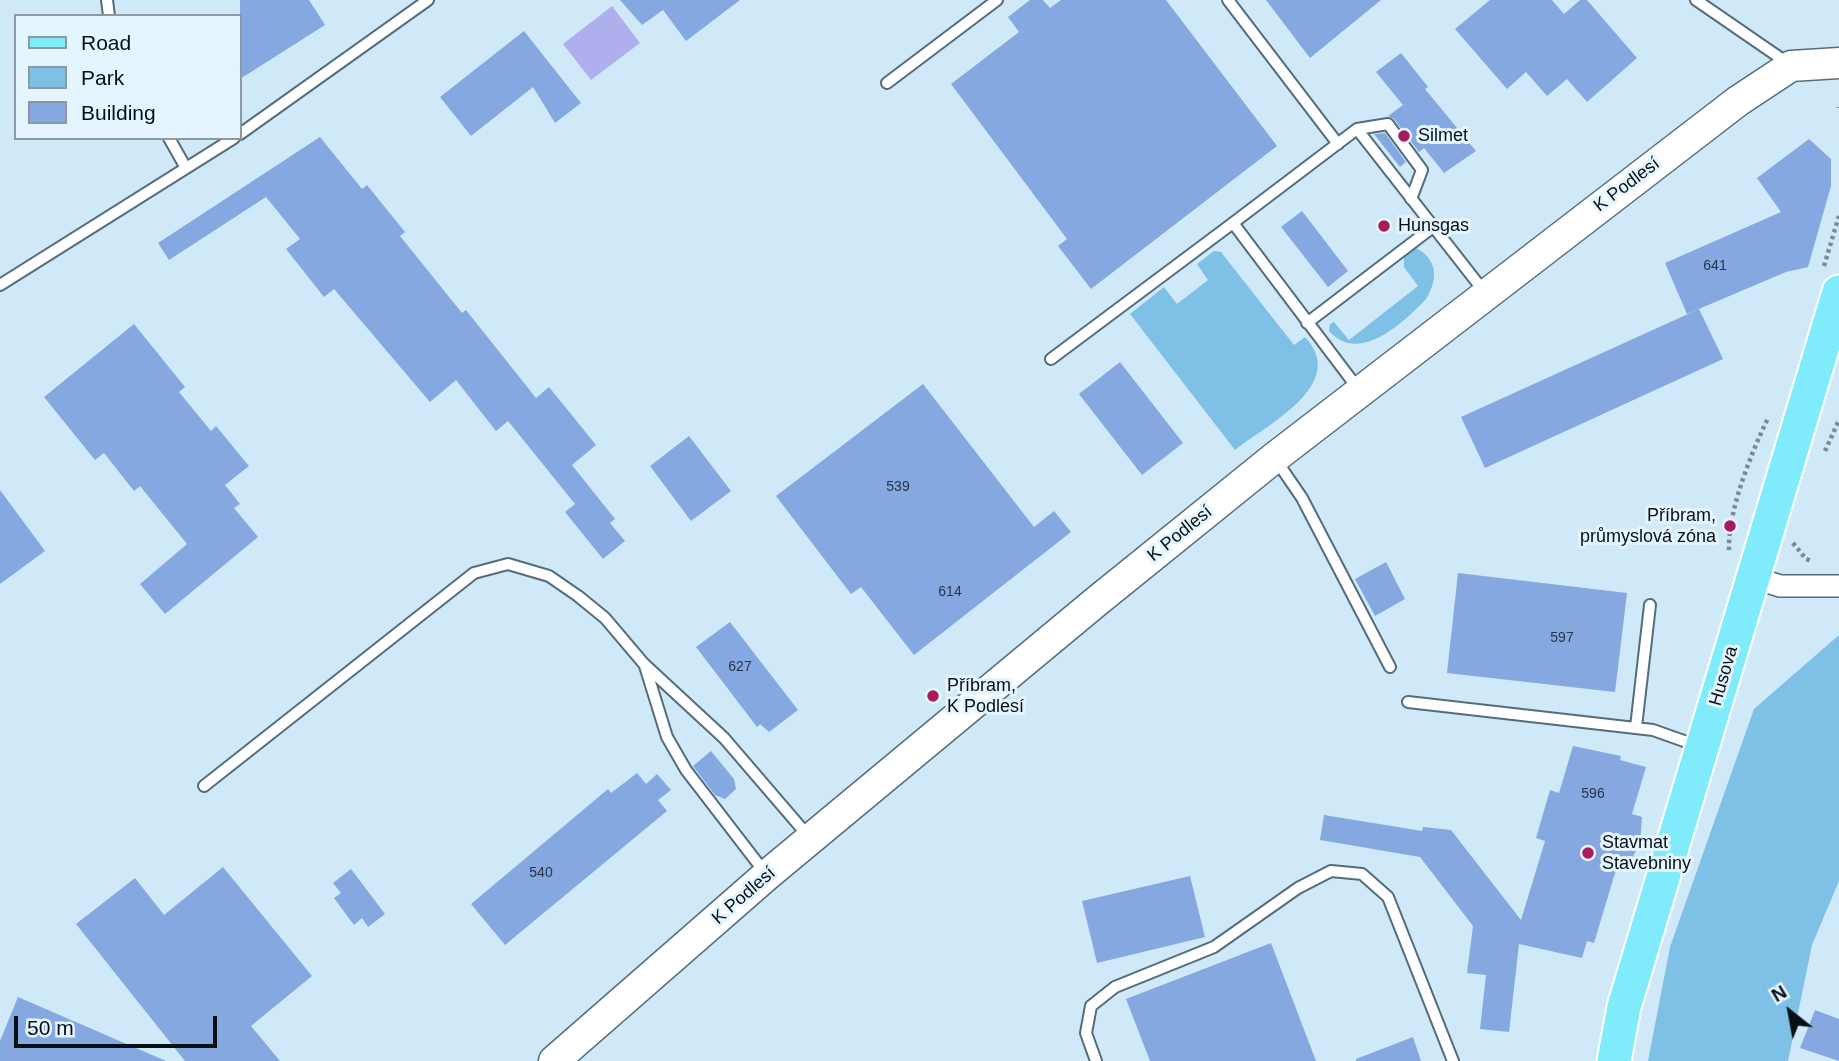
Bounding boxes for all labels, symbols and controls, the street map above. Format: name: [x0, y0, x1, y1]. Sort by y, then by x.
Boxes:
legend: [14, 14, 242, 140]
text: Road: [81, 31, 131, 54]
text: Park: [81, 66, 124, 89]
text: Building: [81, 101, 156, 124]
place label: Silmet: [1418, 125, 1468, 147]
marker: Silmet: [1396, 128, 1412, 144]
street label: K Podlesí: [1590, 153, 1664, 217]
place label: Hunsgas: [1398, 215, 1469, 237]
marker: Hunsgas: [1376, 218, 1392, 234]
house number: 641: [1703, 258, 1727, 274]
house number: 539: [886, 479, 910, 495]
street label: K Podlesí: [1143, 501, 1217, 567]
place label: Příbram, průmyslová zóna: [1580, 505, 1716, 548]
marker: Příbram, průmyslová zóna: [1722, 518, 1738, 534]
house number: 614: [938, 584, 962, 600]
house number: 597: [1550, 630, 1574, 646]
street label: Husova: [1705, 644, 1743, 708]
house number: 627: [728, 659, 752, 675]
place label: Příbram, K Podlesí: [947, 675, 1024, 718]
marker: Příbram, K Podlesí: [925, 688, 941, 704]
house number: 596: [1581, 786, 1605, 802]
place label: Stavmat Stavebniny: [1602, 832, 1691, 874]
marker: Stavmat Stavebniny: [1580, 845, 1596, 861]
street label: K Podlesí: [708, 863, 780, 929]
house number: 540: [529, 865, 553, 881]
north arrow: [1755, 977, 1825, 1047]
text: N: [1768, 981, 1790, 1006]
scale bar: [18, 1002, 220, 1046]
text: 50 m: [27, 1016, 74, 1039]

